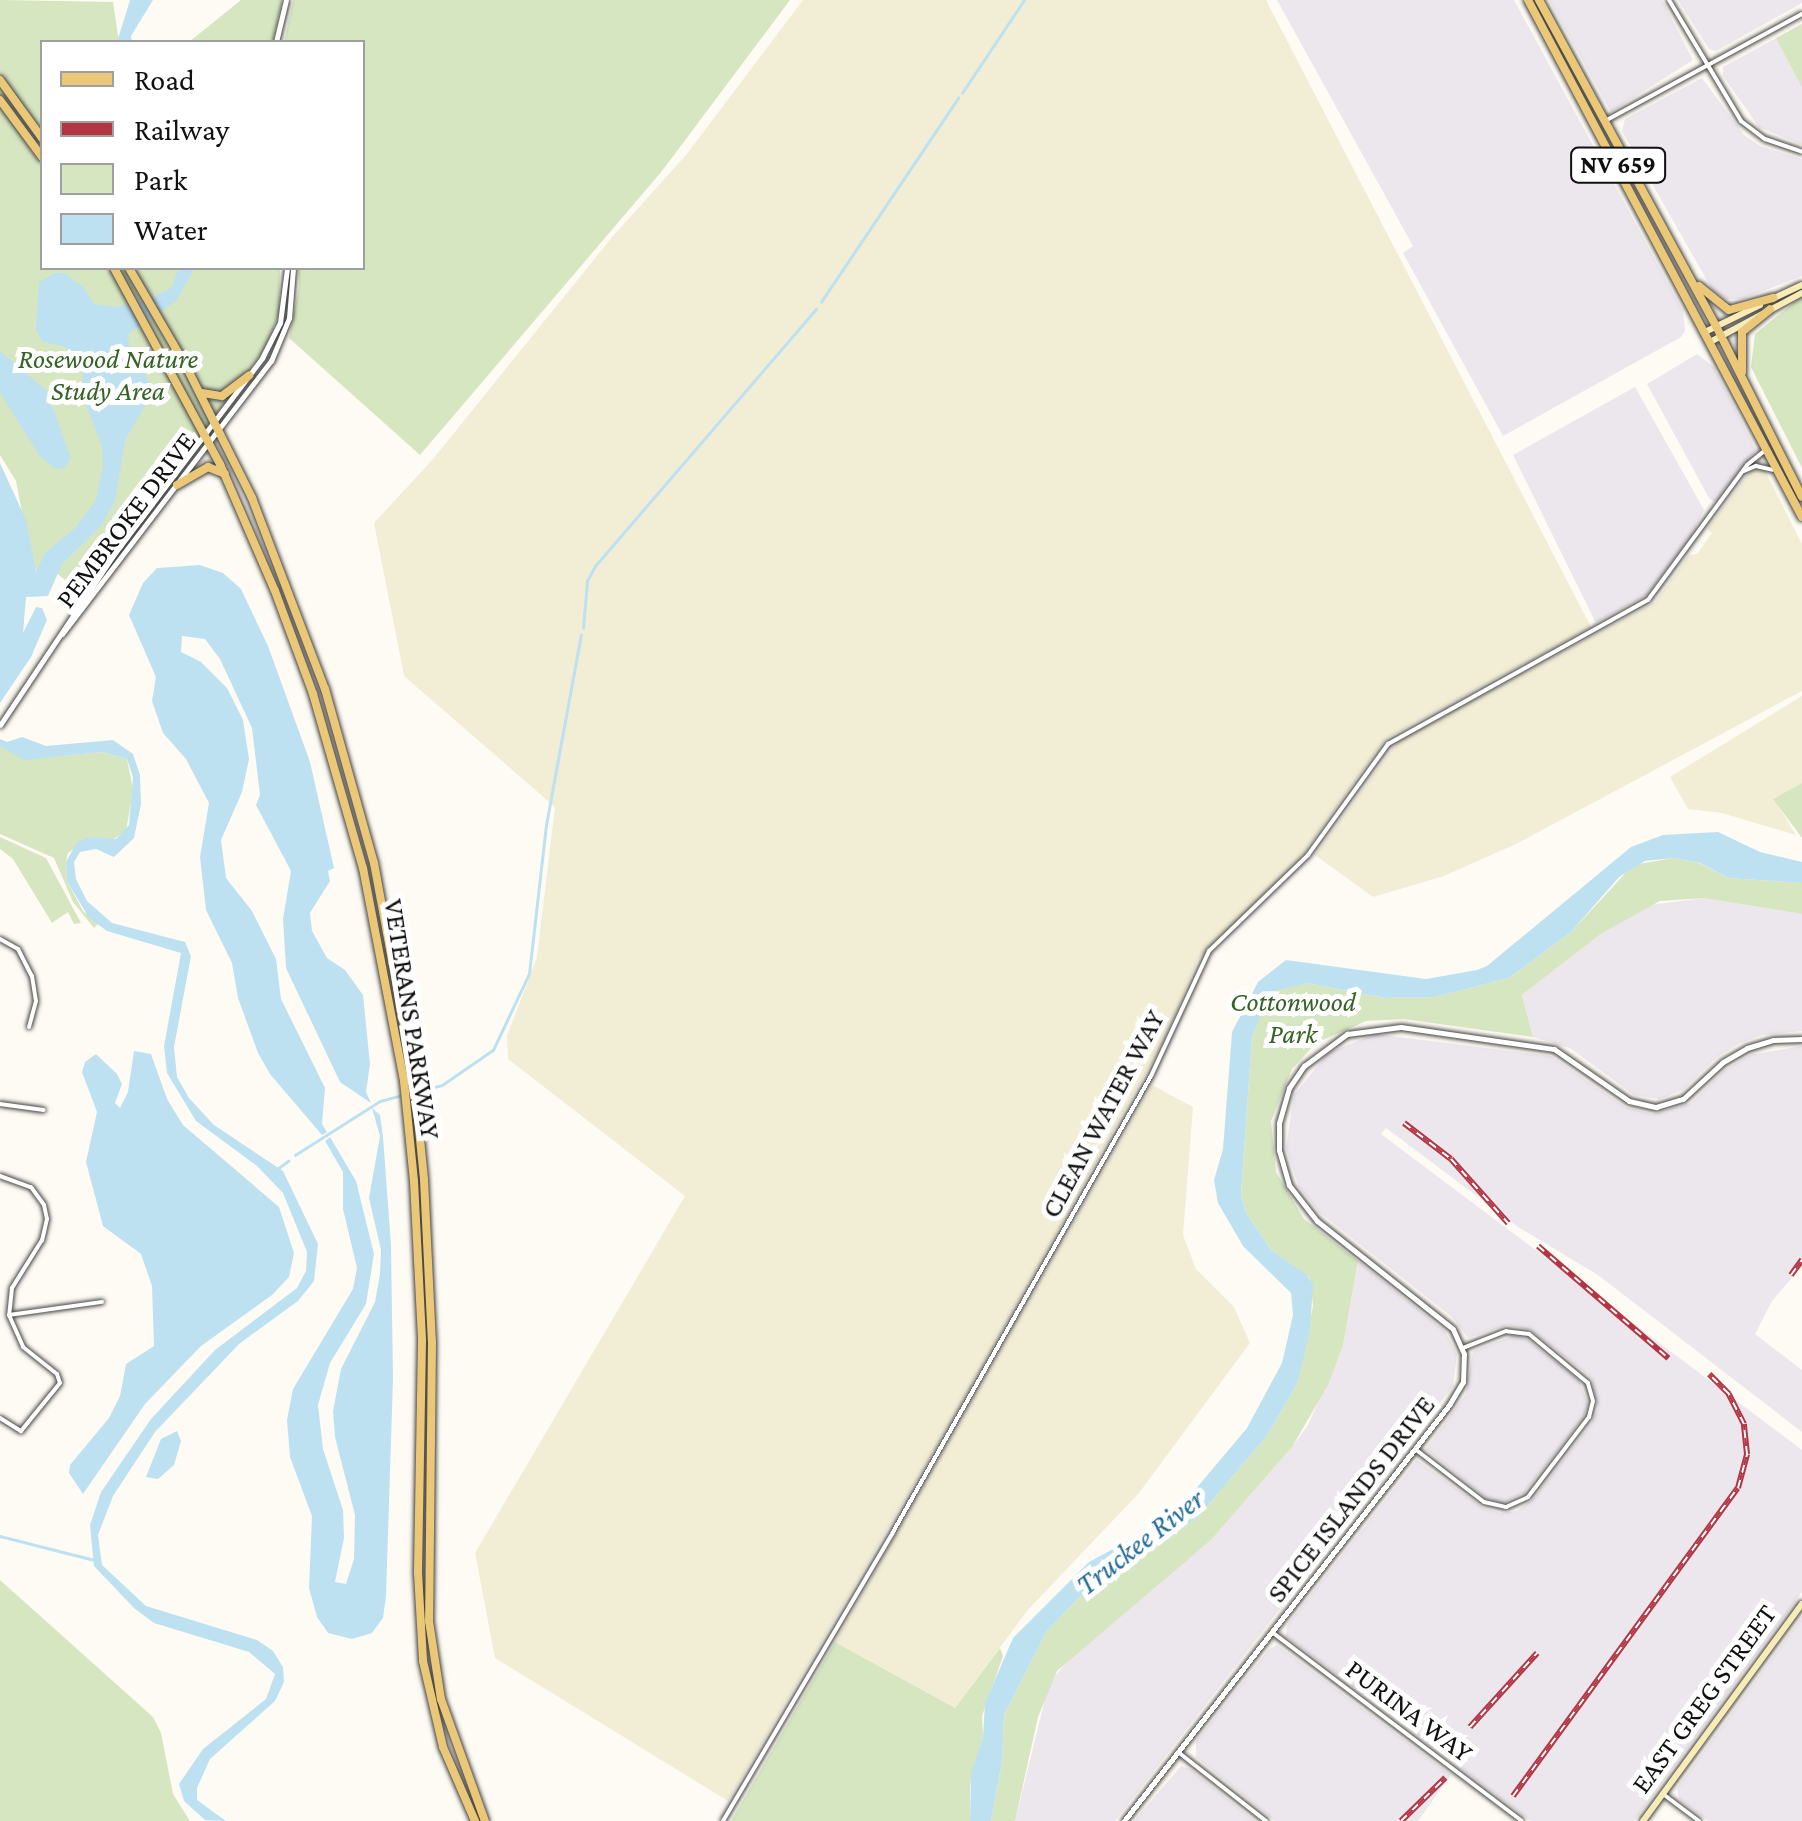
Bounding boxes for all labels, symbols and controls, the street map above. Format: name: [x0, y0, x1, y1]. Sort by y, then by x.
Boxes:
legend: [40, 40, 365, 270]
text: Road: [134, 63, 195, 96]
text: Railway: [134, 113, 229, 146]
road number: NV 659: [1568, 145, 1668, 185]
text: Park: [134, 163, 187, 196]
text: Water: [134, 213, 208, 246]
park label: Rosewood Nature Study Area: [18, 342, 198, 408]
street label: PEMBROKE DRIVE: [49, 425, 203, 615]
street label: VETERANS PARKWAY: [376, 897, 448, 1141]
park label: Cottonwood Park: [1230, 985, 1356, 1051]
street label: CLEAN WATER WAY: [1034, 1004, 1172, 1224]
street label: SPICE ISLANDS DRIVE: [1260, 1389, 1442, 1609]
water label: Truckee River: [1069, 1481, 1211, 1603]
street label: EAST GREG STREET: [1624, 1598, 1784, 1800]
street label: PURINA WAY: [1339, 1652, 1479, 1770]

